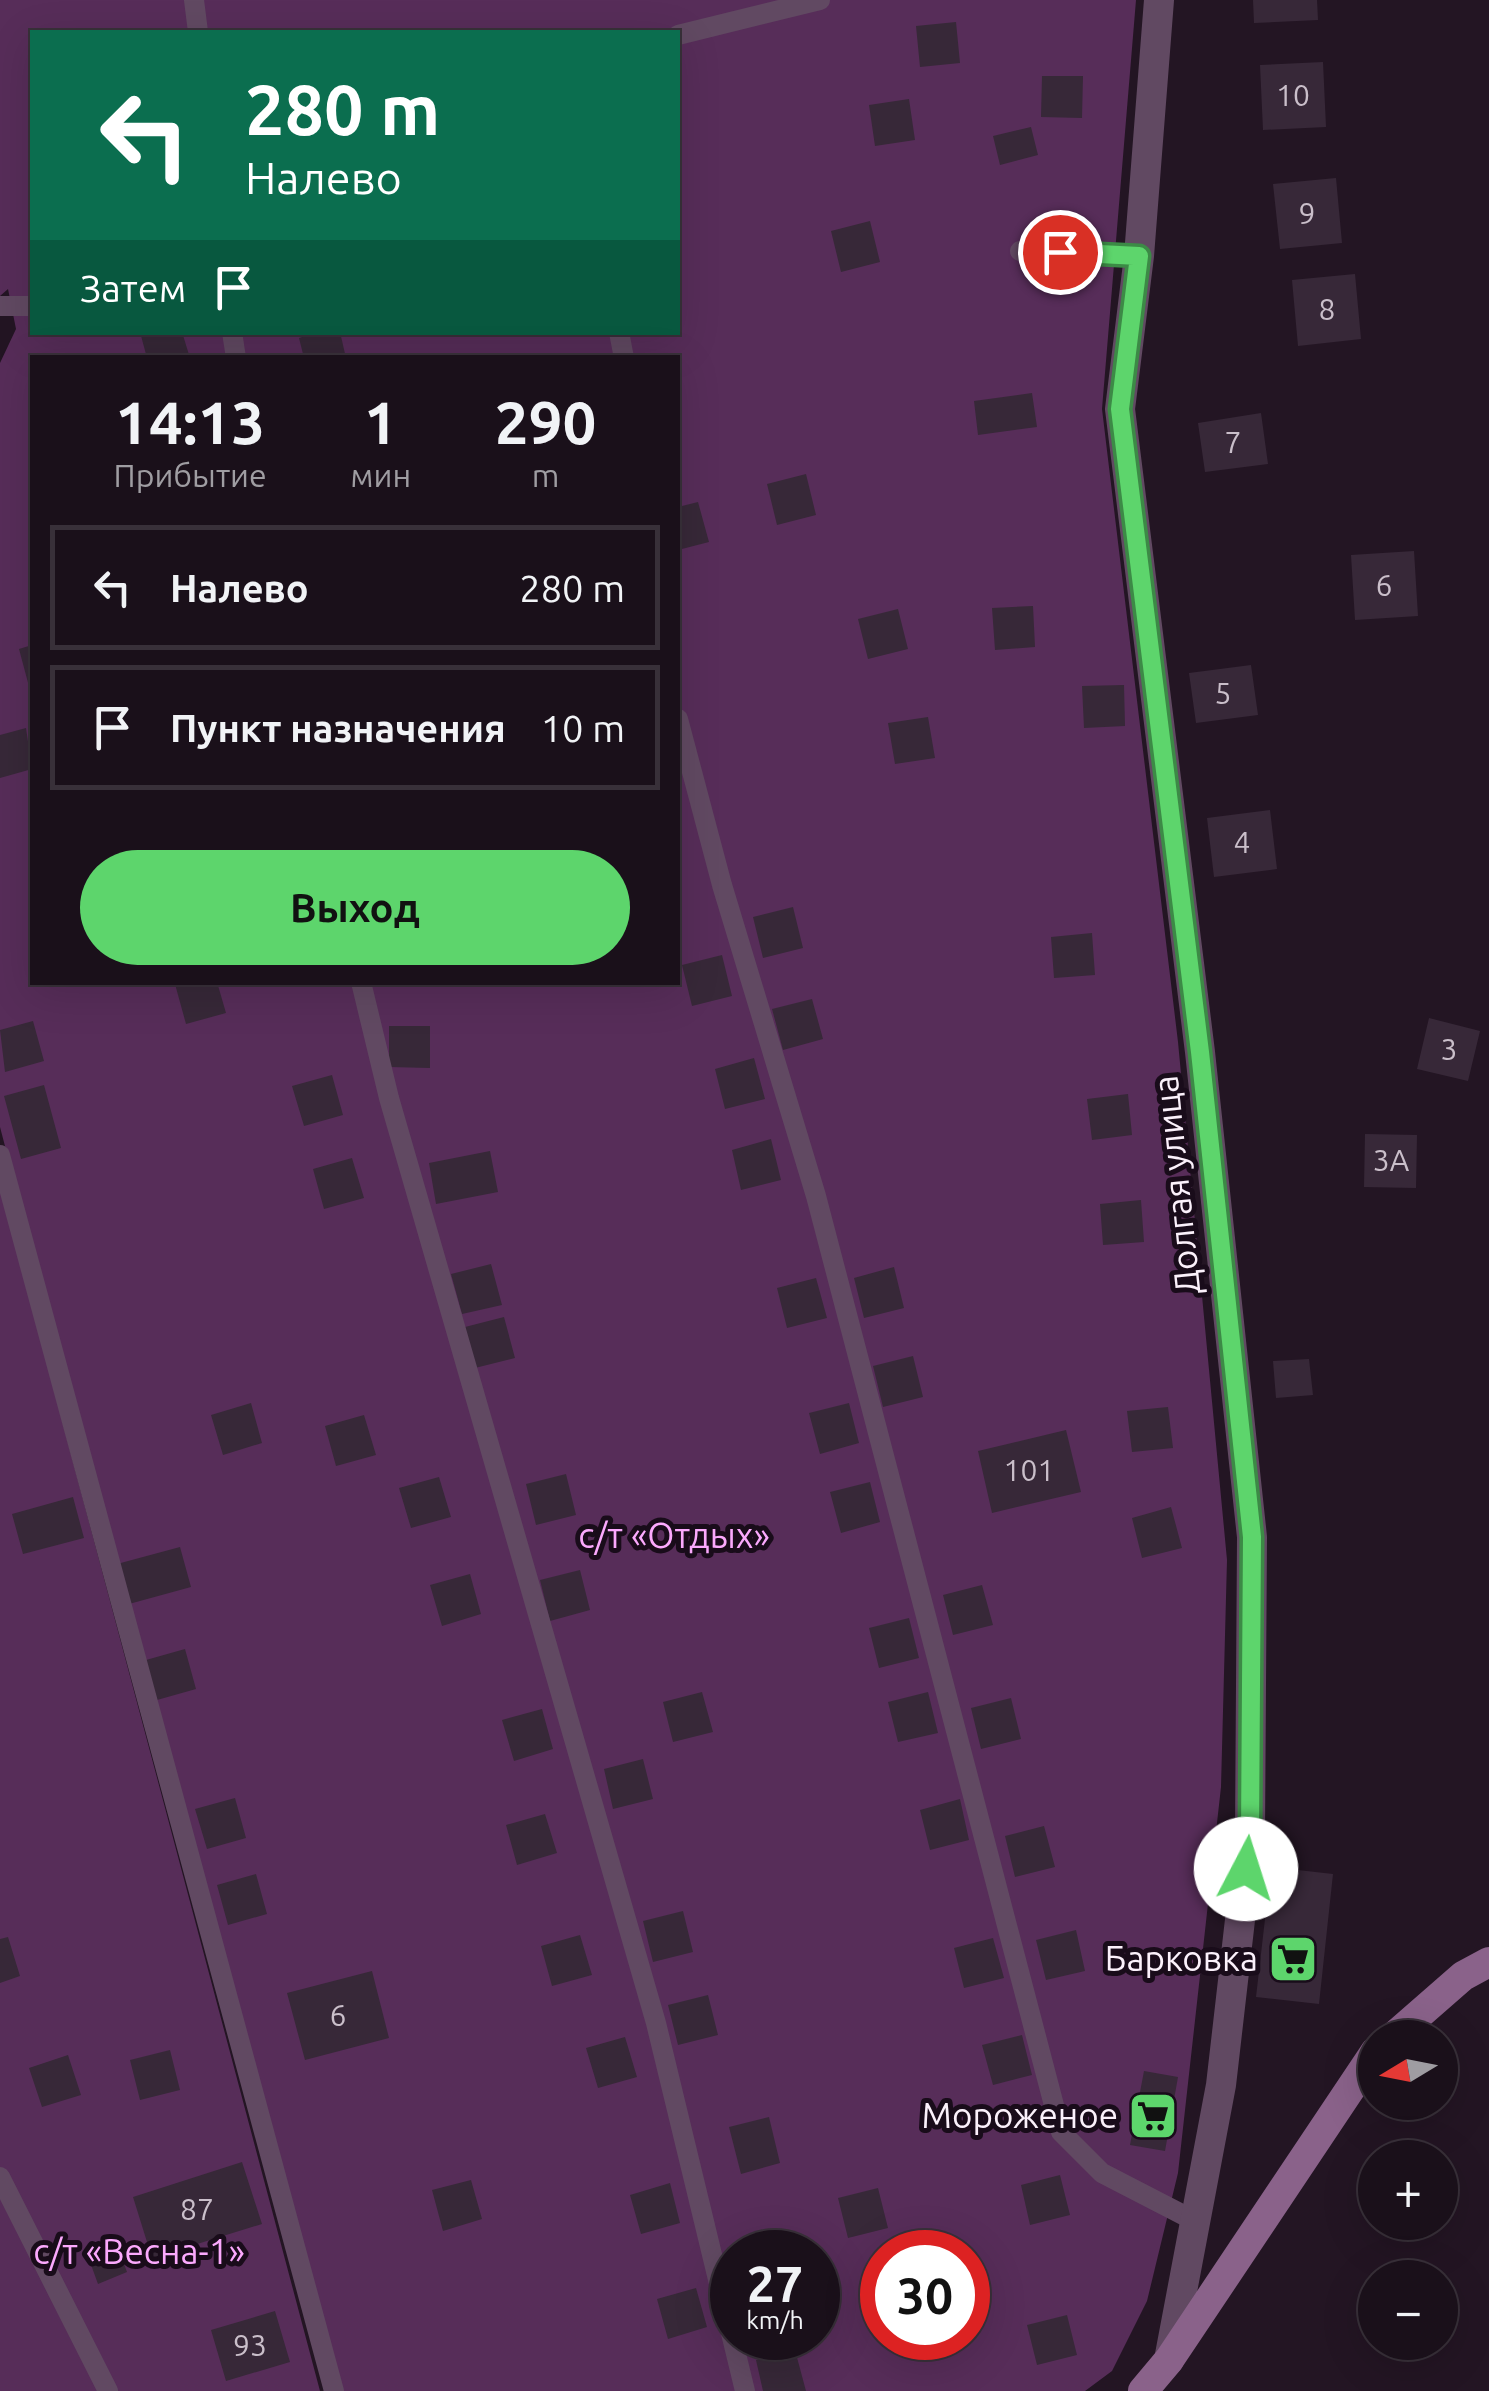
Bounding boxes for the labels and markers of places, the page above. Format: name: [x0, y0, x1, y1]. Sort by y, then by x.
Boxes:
pin: [1018, 210, 1103, 295]
supermarket icon: Барковка: [1267, 1933, 1319, 1985]
place label: Барковка: [1105, 1938, 1258, 1978]
supermarket icon: Мороженое: [1127, 2090, 1179, 2142]
place label: Мороженое: [922, 2095, 1118, 2135]

